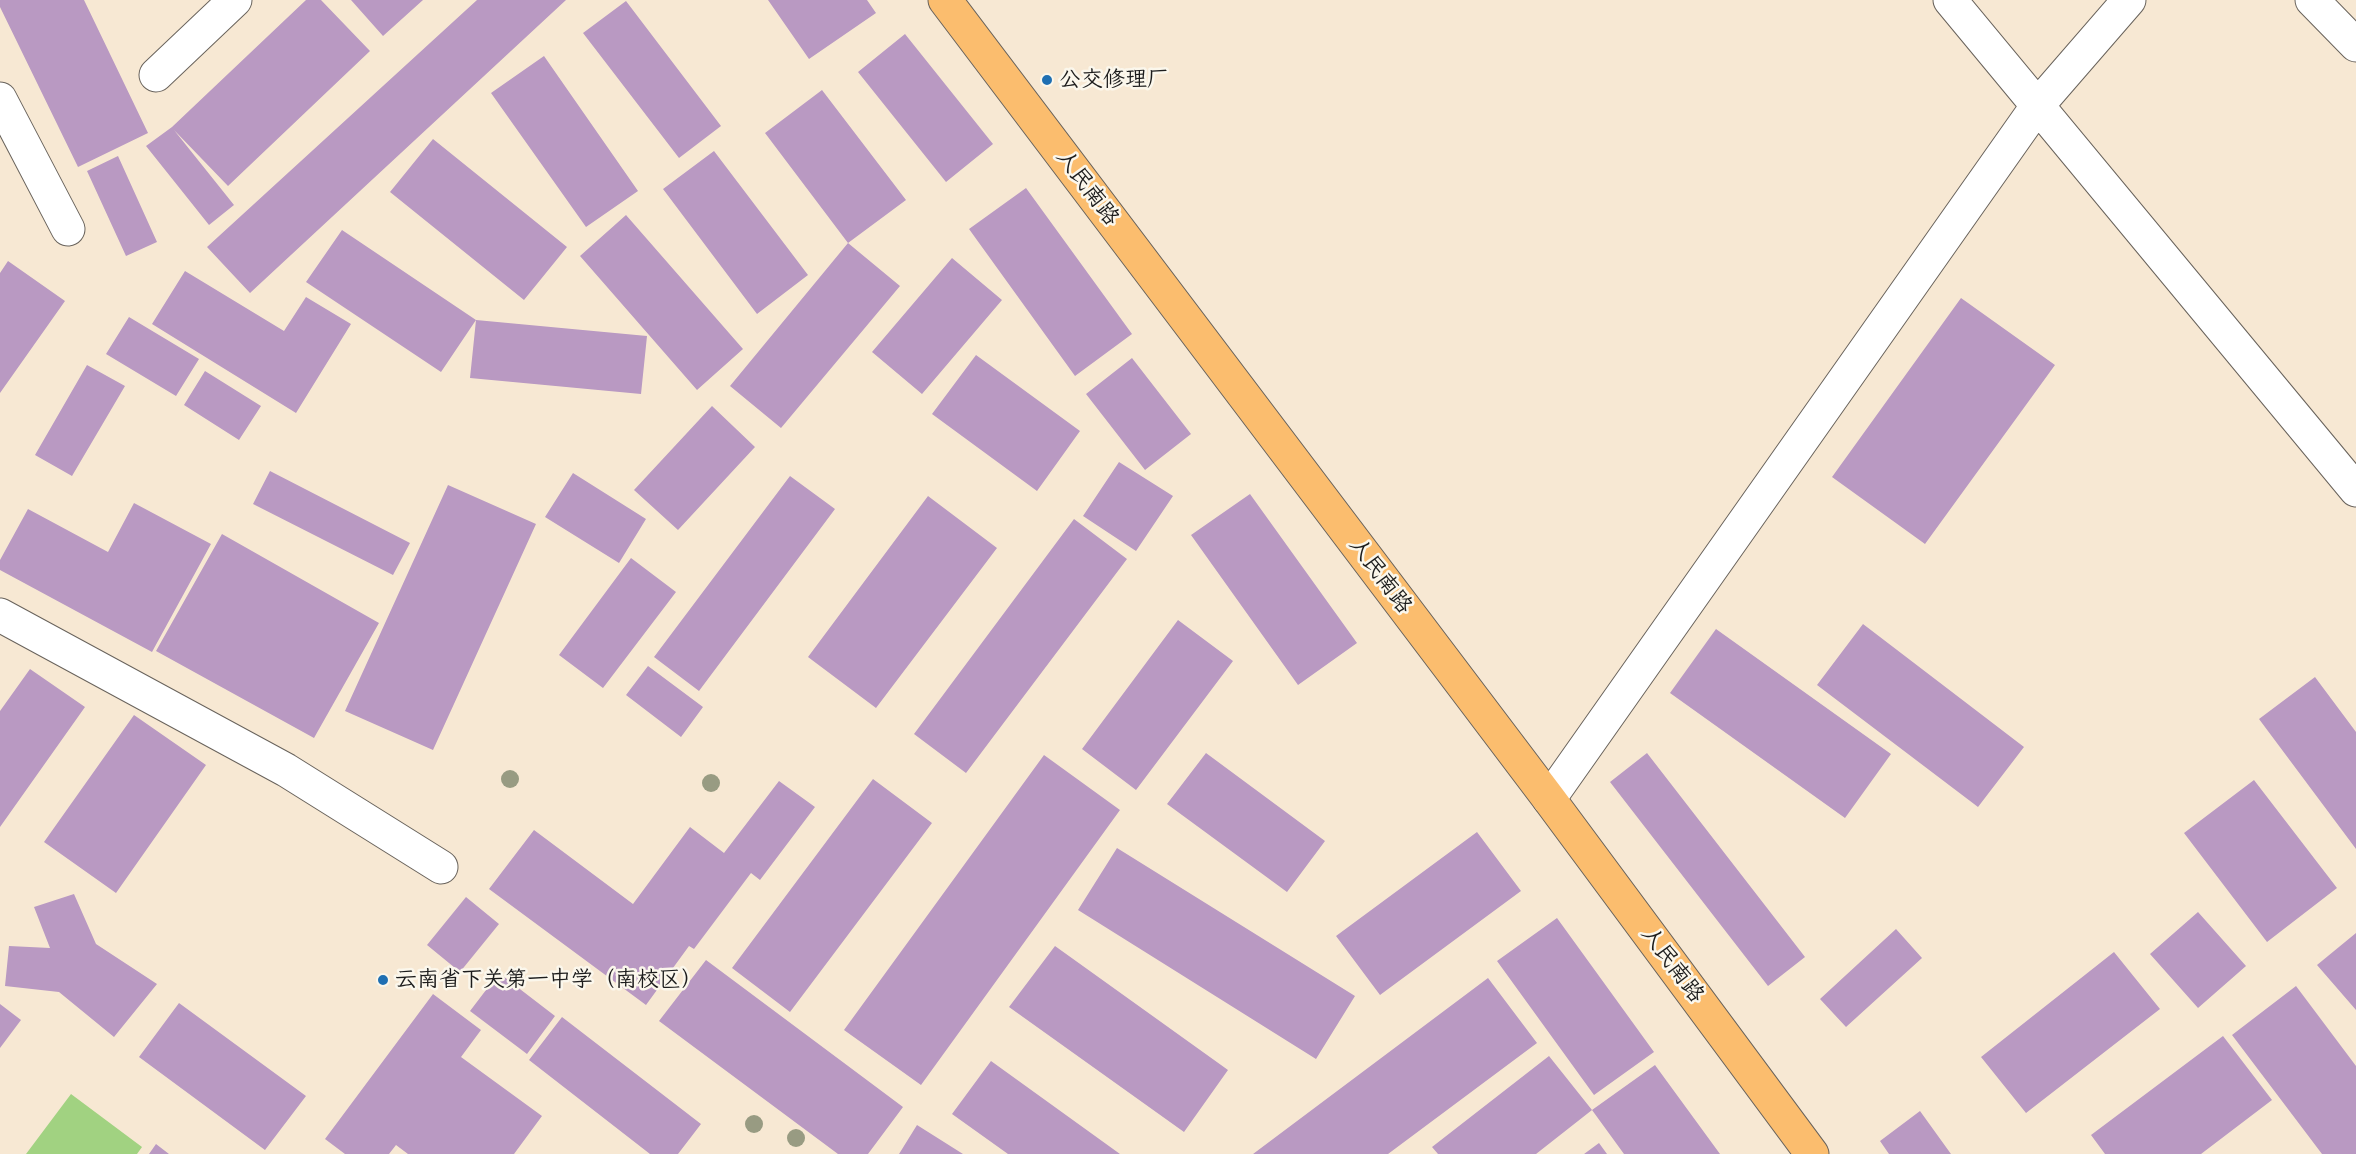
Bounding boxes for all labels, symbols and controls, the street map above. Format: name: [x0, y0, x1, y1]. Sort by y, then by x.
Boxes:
place label: 公交修理厂: [1059, 67, 1169, 93]
marker: 公交修理厂: [1040, 73, 1054, 87]
street label: 人民南路: [1050, 145, 1124, 231]
street label: 人民南路: [1343, 533, 1417, 619]
street label: 人民南路: [1635, 922, 1709, 1008]
place label: 云南省下关第一中学（南校区）: [395, 967, 703, 993]
marker: 云南省下关第一中学（南校区）: [376, 973, 390, 987]

